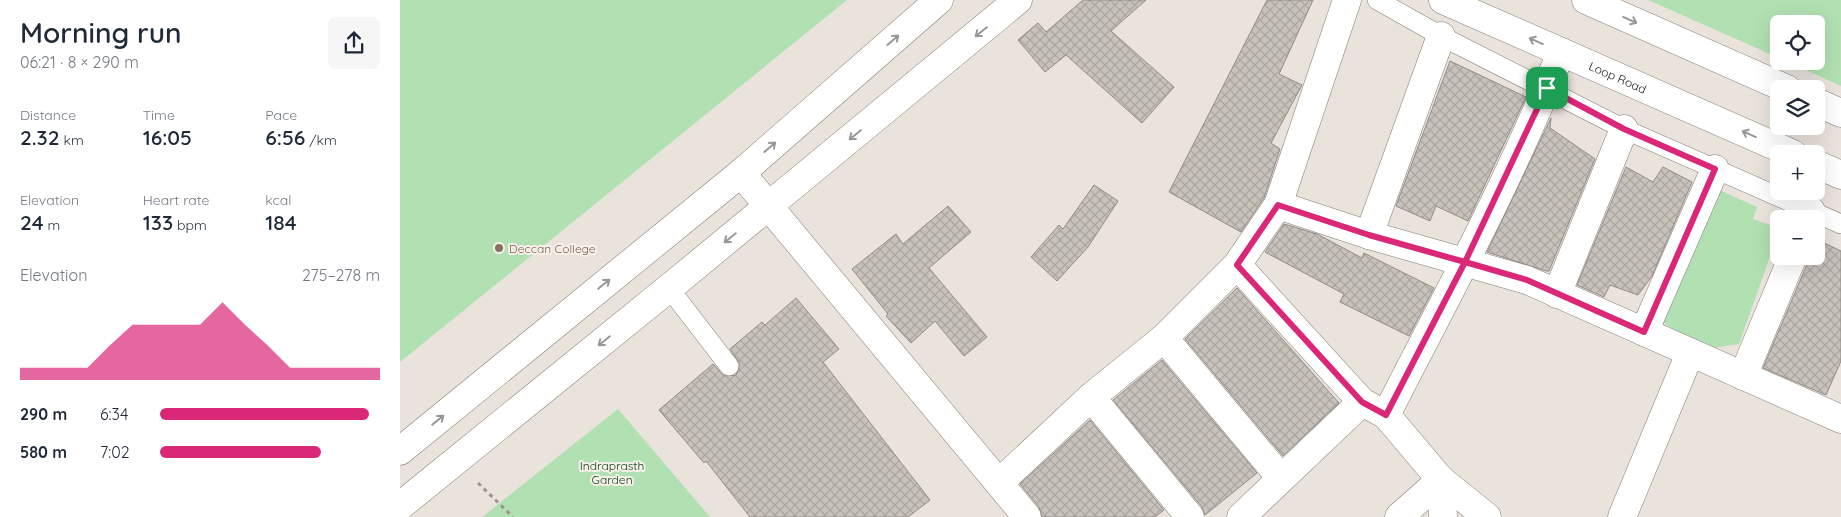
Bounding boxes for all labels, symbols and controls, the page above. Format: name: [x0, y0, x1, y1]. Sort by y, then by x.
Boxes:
text: Morning run: [20, 15, 181, 50]
one-way arrow: [1622, 15, 1637, 25]
map controls: [1770, 15, 1825, 265]
button: locate: [1770, 15, 1825, 70]
button: share: [328, 17, 380, 69]
one-way arrow: [975, 26, 988, 37]
one-way arrow: [886, 35, 899, 46]
one-way arrow: [1529, 36, 1544, 46]
text: 06:21 · 8 × 290 m: [20, 52, 139, 72]
street label: Loop Road: [1587, 58, 1649, 96]
pin: [1526, 67, 1568, 109]
icon: arrive: [1533, 74, 1561, 102]
button: layers: [1770, 80, 1825, 135]
text: Distance: [20, 106, 76, 124]
text: Time: [143, 106, 175, 124]
text: Pace: [265, 106, 297, 124]
text: 2.32: [20, 124, 60, 150]
text: 16:05: [143, 124, 192, 150]
text: 6:56: [265, 124, 305, 150]
one-way arrow: [849, 129, 862, 140]
one-way arrow: [1742, 129, 1757, 139]
text: km: [60, 131, 84, 149]
text: /km: [305, 131, 337, 149]
one-way arrow: [764, 141, 777, 153]
button: +: [1770, 145, 1825, 200]
text: Elevation: [20, 191, 79, 209]
text: Heart rate: [143, 191, 209, 209]
text: kcal: [265, 191, 291, 209]
text: 24: [20, 209, 44, 235]
text: 133: [143, 209, 173, 235]
text: 184: [265, 209, 297, 235]
button: −: [1770, 210, 1825, 265]
text: m: [44, 216, 60, 234]
text: bpm: [173, 216, 207, 234]
one-way arrow: [724, 233, 737, 244]
place label: Deccan College: [509, 241, 596, 256]
marker: Deccan College: [493, 242, 505, 254]
text: Elevation: [20, 265, 87, 285]
text: 275–278 m: [302, 265, 380, 285]
one-way arrow: [598, 278, 611, 289]
one-way arrow: [598, 335, 611, 346]
text: 290 m: [20, 404, 67, 424]
text: 6:34: [100, 404, 128, 424]
one-way arrow: [431, 414, 444, 425]
text: 580 m: [20, 442, 67, 462]
text: 7:02: [100, 442, 130, 462]
park label: Indraprasth Garden: [580, 458, 644, 487]

